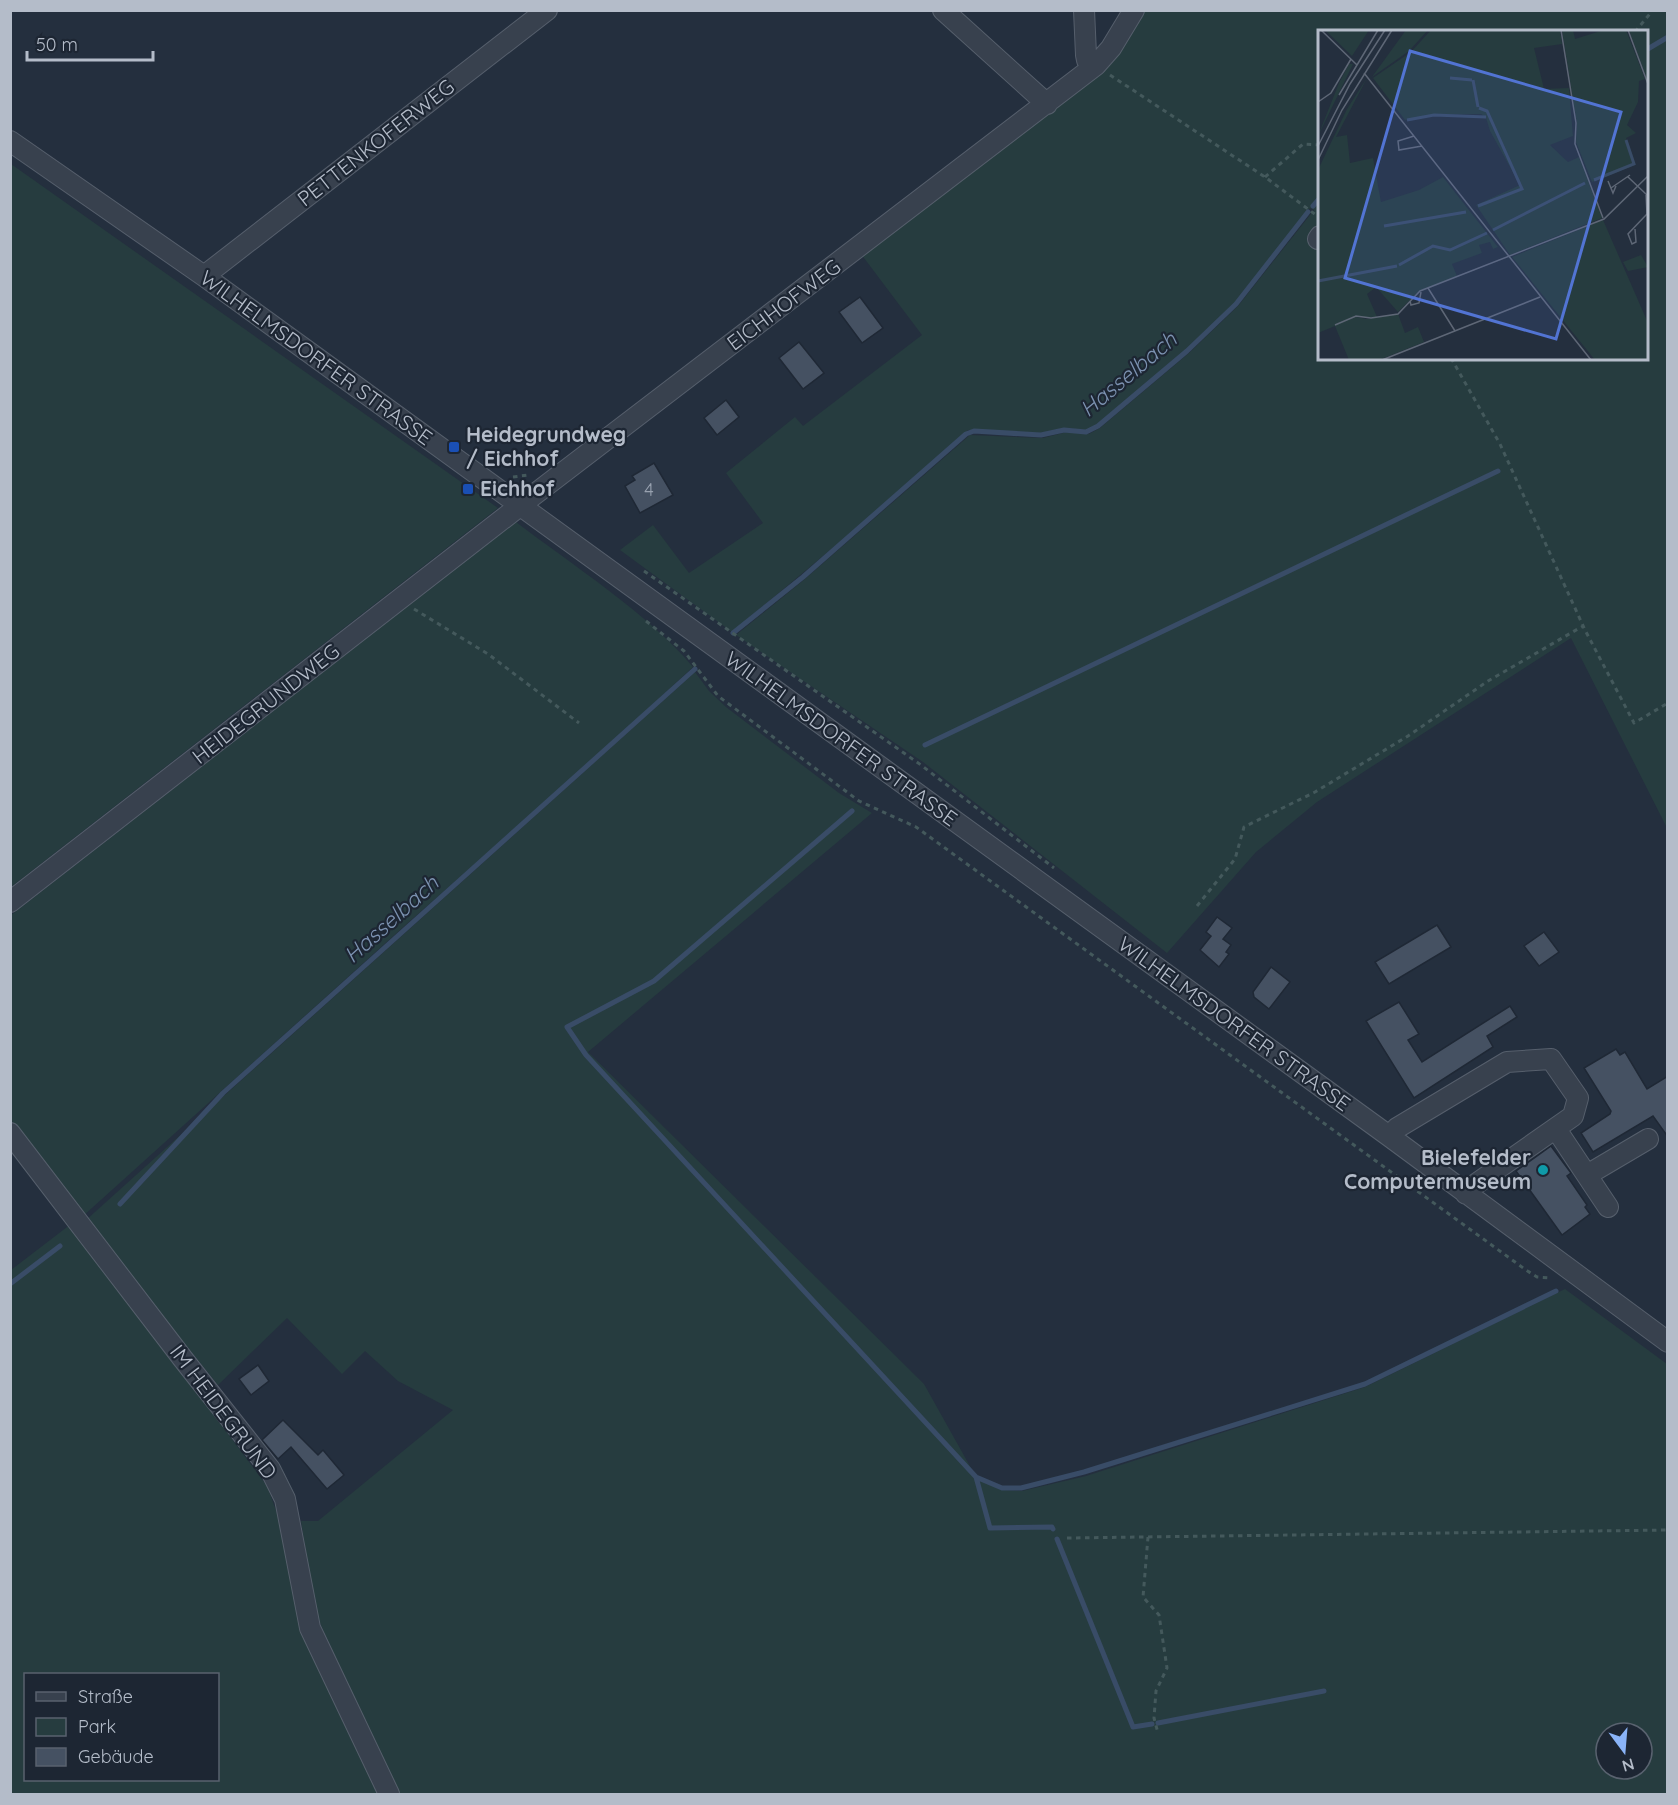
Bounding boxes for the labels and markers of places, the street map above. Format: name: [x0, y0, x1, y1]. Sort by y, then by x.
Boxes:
place label: Heidegrundweg / Eichhof: [466, 421, 626, 471]
marker: Heidegrundweg / Eichhof: [447, 440, 461, 454]
place label: Eichhof: [480, 475, 556, 501]
marker: Eichhof: [461, 482, 475, 496]
place label: Bielefelder Computermuseum: [1344, 1144, 1531, 1194]
marker: Bielefelder Computermuseum: [1536, 1163, 1550, 1177]

